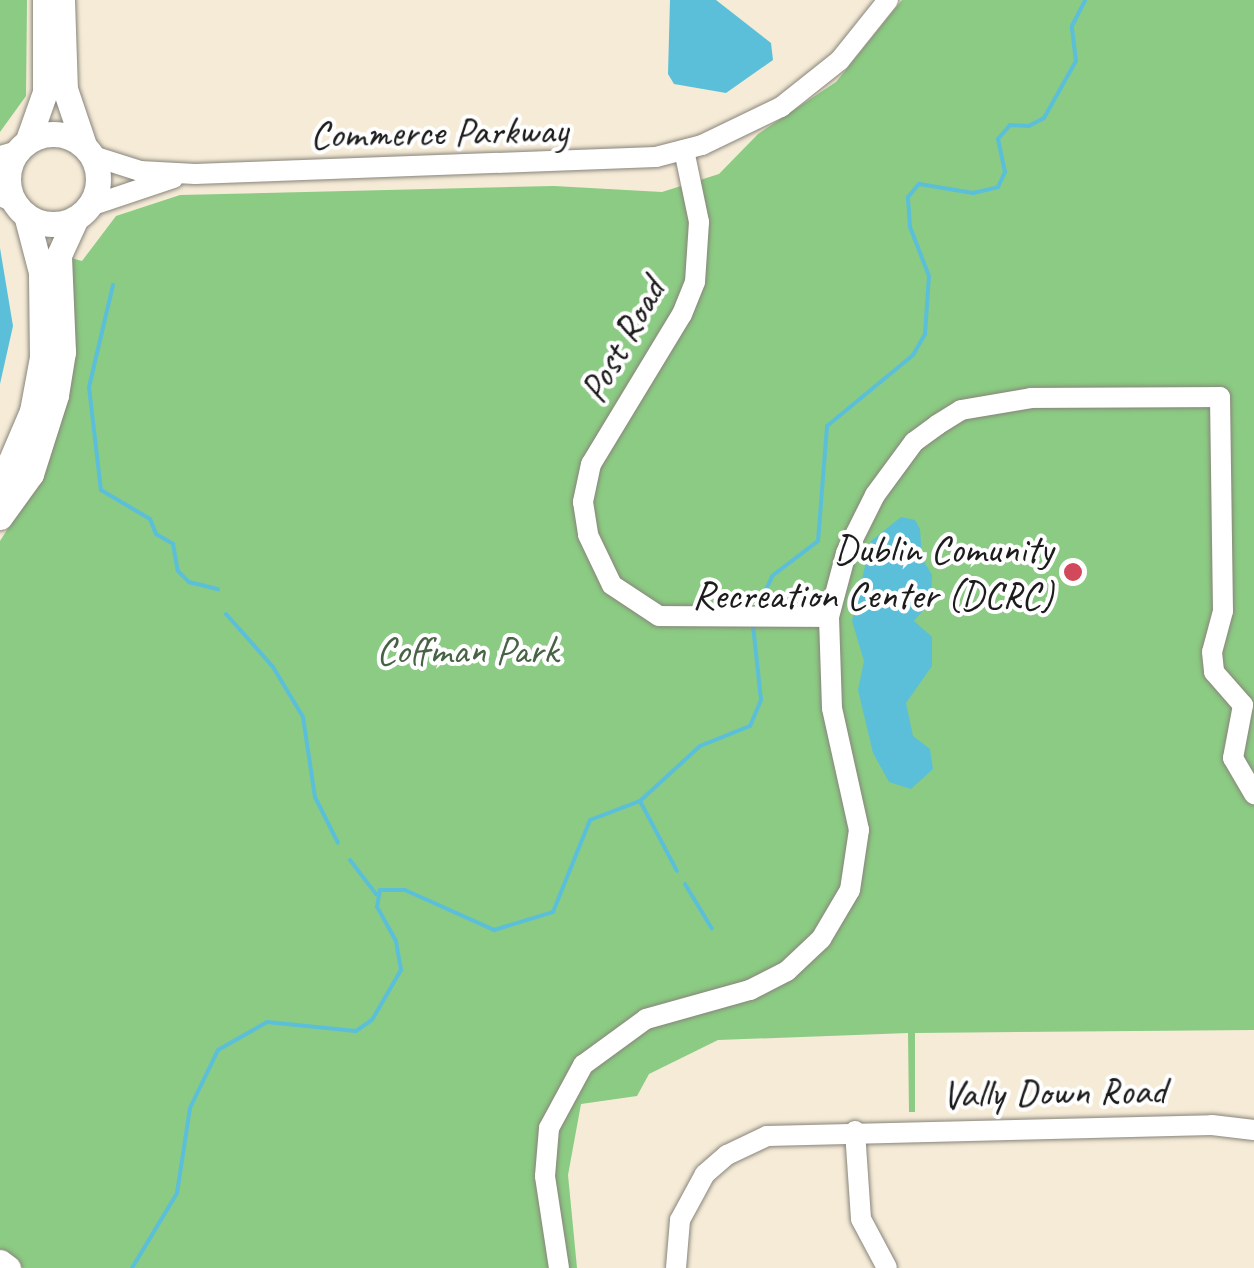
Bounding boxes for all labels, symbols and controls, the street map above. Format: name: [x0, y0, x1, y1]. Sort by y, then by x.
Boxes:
street label: Commerce Parkway: [310, 106, 568, 158]
street label: Post Road: [568, 269, 676, 411]
place label: Dublin Comunity Recreation Center (DCRC): [692, 525, 1053, 619]
marker: Dublin Comunity Recreation Center (DCRC): [1062, 561, 1084, 583]
park label: Coffman Park: [376, 626, 558, 674]
street label: Vally Down Road: [941, 1066, 1167, 1118]

